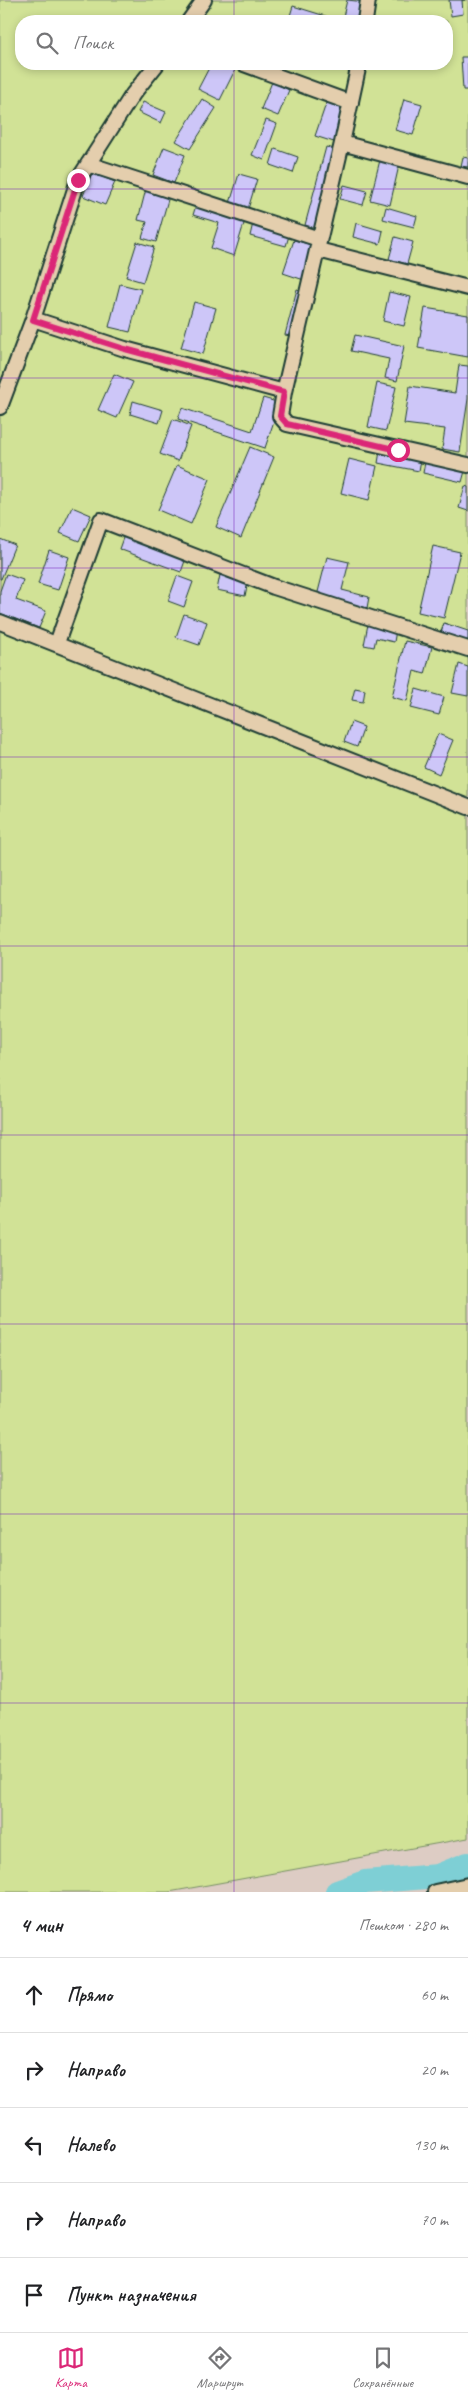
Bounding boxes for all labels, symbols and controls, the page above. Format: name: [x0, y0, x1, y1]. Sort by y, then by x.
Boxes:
search box: [15, 15, 453, 70]
icon: search: [33, 29, 61, 57]
text: Поиск: [73, 31, 113, 55]
route end: [67, 169, 90, 192]
route start: [387, 439, 410, 462]
text: 4 мин: [20, 1912, 63, 1938]
text: Пешком · 280 m: [359, 1915, 448, 1935]
icon: ahead: [20, 1981, 48, 2009]
text: Прямо: [67, 1983, 112, 2007]
text: 60 m: [421, 1985, 448, 2005]
icon: right: [20, 2056, 48, 2084]
text: Направо: [67, 2058, 125, 2082]
text: 20 m: [421, 2060, 448, 2080]
icon: left: [20, 2131, 48, 2159]
text: Налево: [67, 2133, 115, 2157]
text: 130 m: [414, 2135, 448, 2155]
icon: right: [20, 2206, 48, 2234]
text: Направо: [67, 2208, 125, 2232]
text: 70 m: [421, 2210, 448, 2230]
icon: arrive: [20, 2281, 48, 2309]
text: Пункт назначения: [67, 2283, 196, 2307]
tab: Карта: [55, 2344, 87, 2391]
tab: Маршрут: [197, 2344, 243, 2391]
tab: Сохранённые: [352, 2344, 413, 2391]

